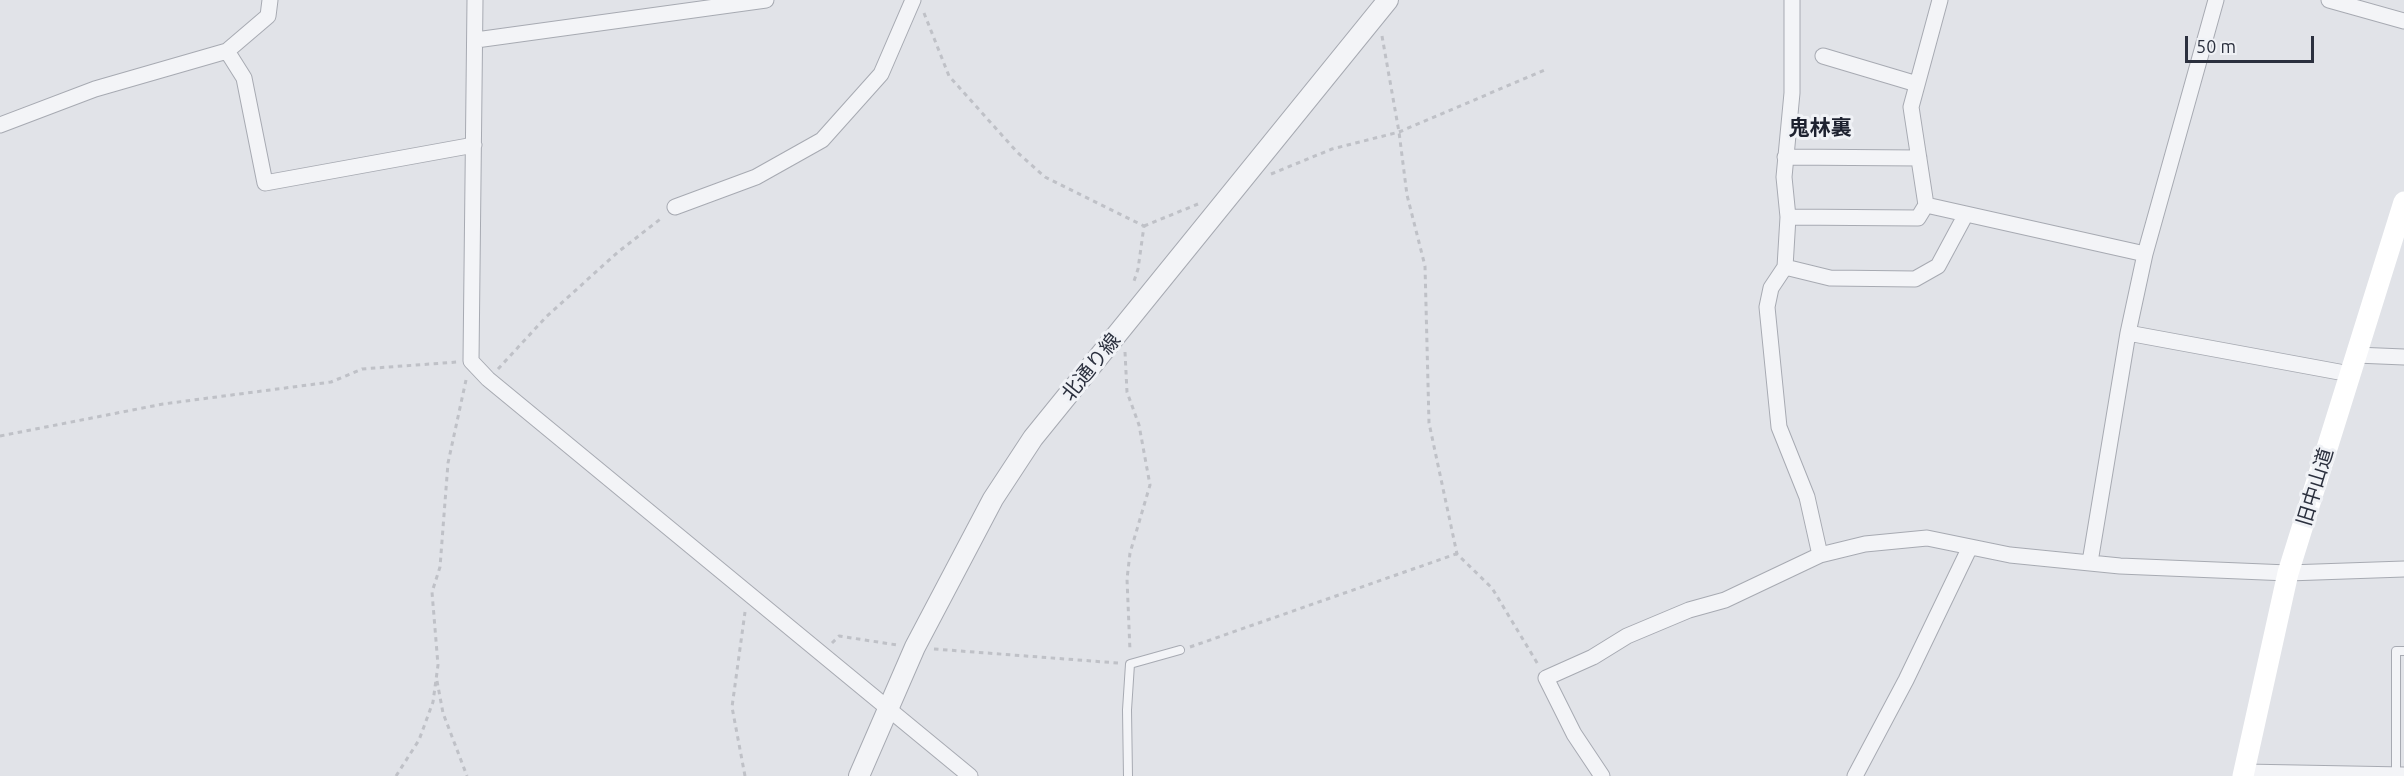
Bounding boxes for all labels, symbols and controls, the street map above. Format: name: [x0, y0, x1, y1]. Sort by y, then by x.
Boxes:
scale bar: [2188, 24, 2317, 62]
text: 50 m: [2196, 36, 2236, 56]
district label: 鬼林裏: [1789, 115, 1851, 141]
street label: 北通り線: [1057, 328, 1125, 406]
street label: 旧中山道: [2292, 445, 2338, 529]

